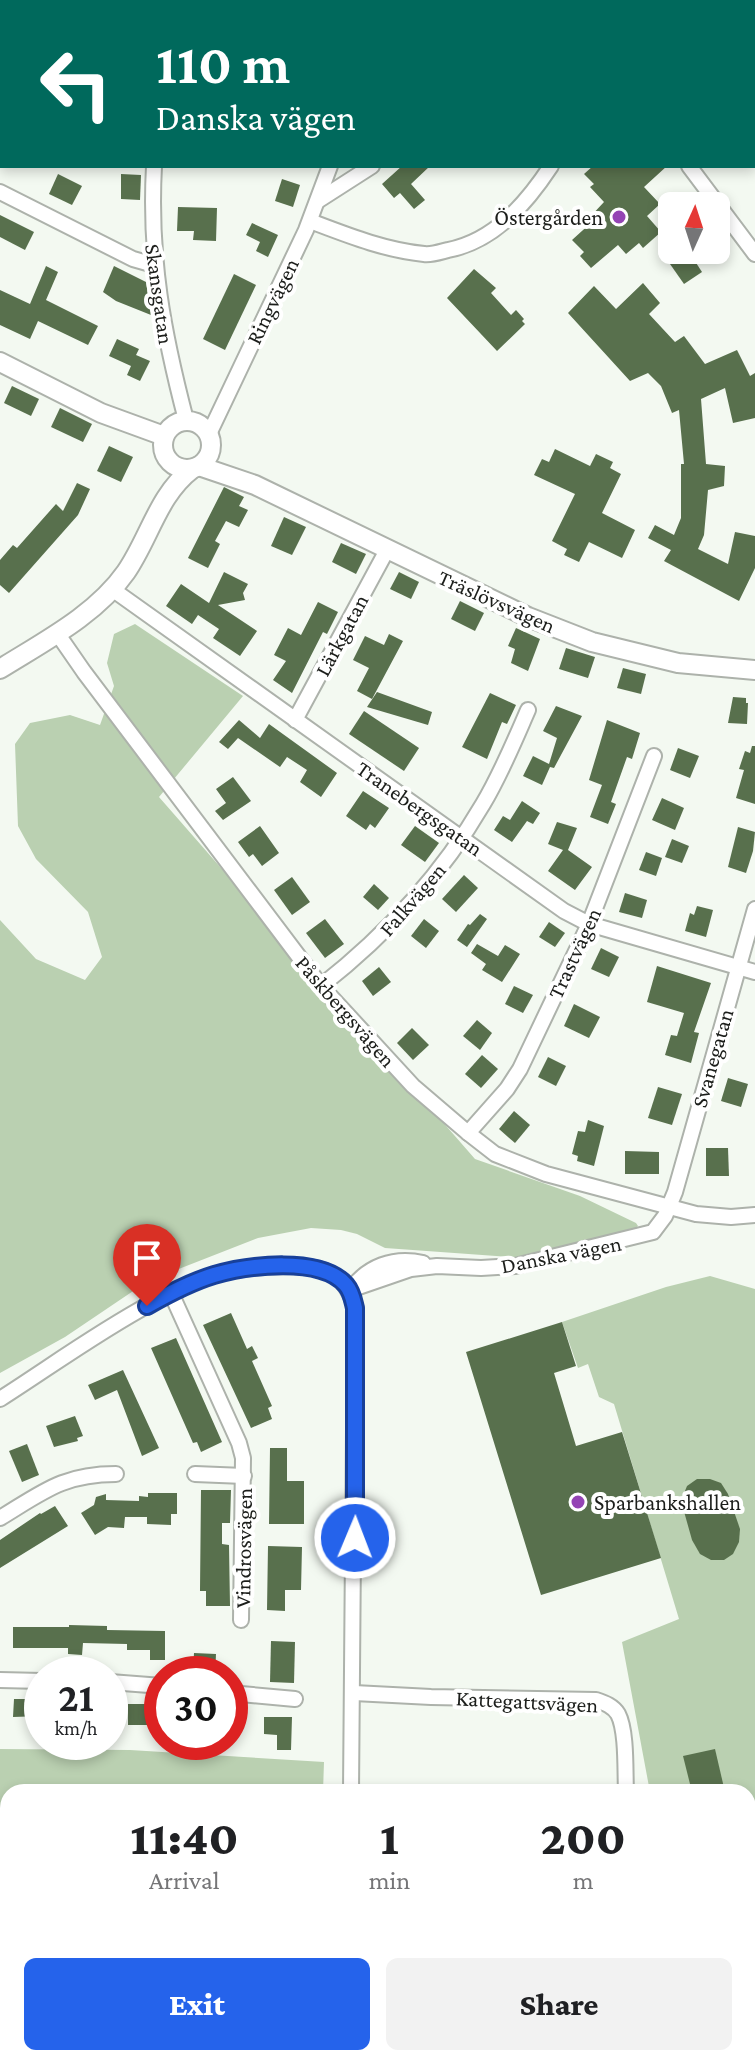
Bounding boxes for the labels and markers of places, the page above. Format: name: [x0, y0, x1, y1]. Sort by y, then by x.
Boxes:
place label: Östergården: [494, 205, 603, 230]
marker: Östergården: [610, 208, 628, 226]
pin: [113, 1224, 181, 1306]
place label: Sparbankshallen: [594, 1490, 741, 1515]
marker: Sparbankshallen: [569, 1493, 587, 1511]

